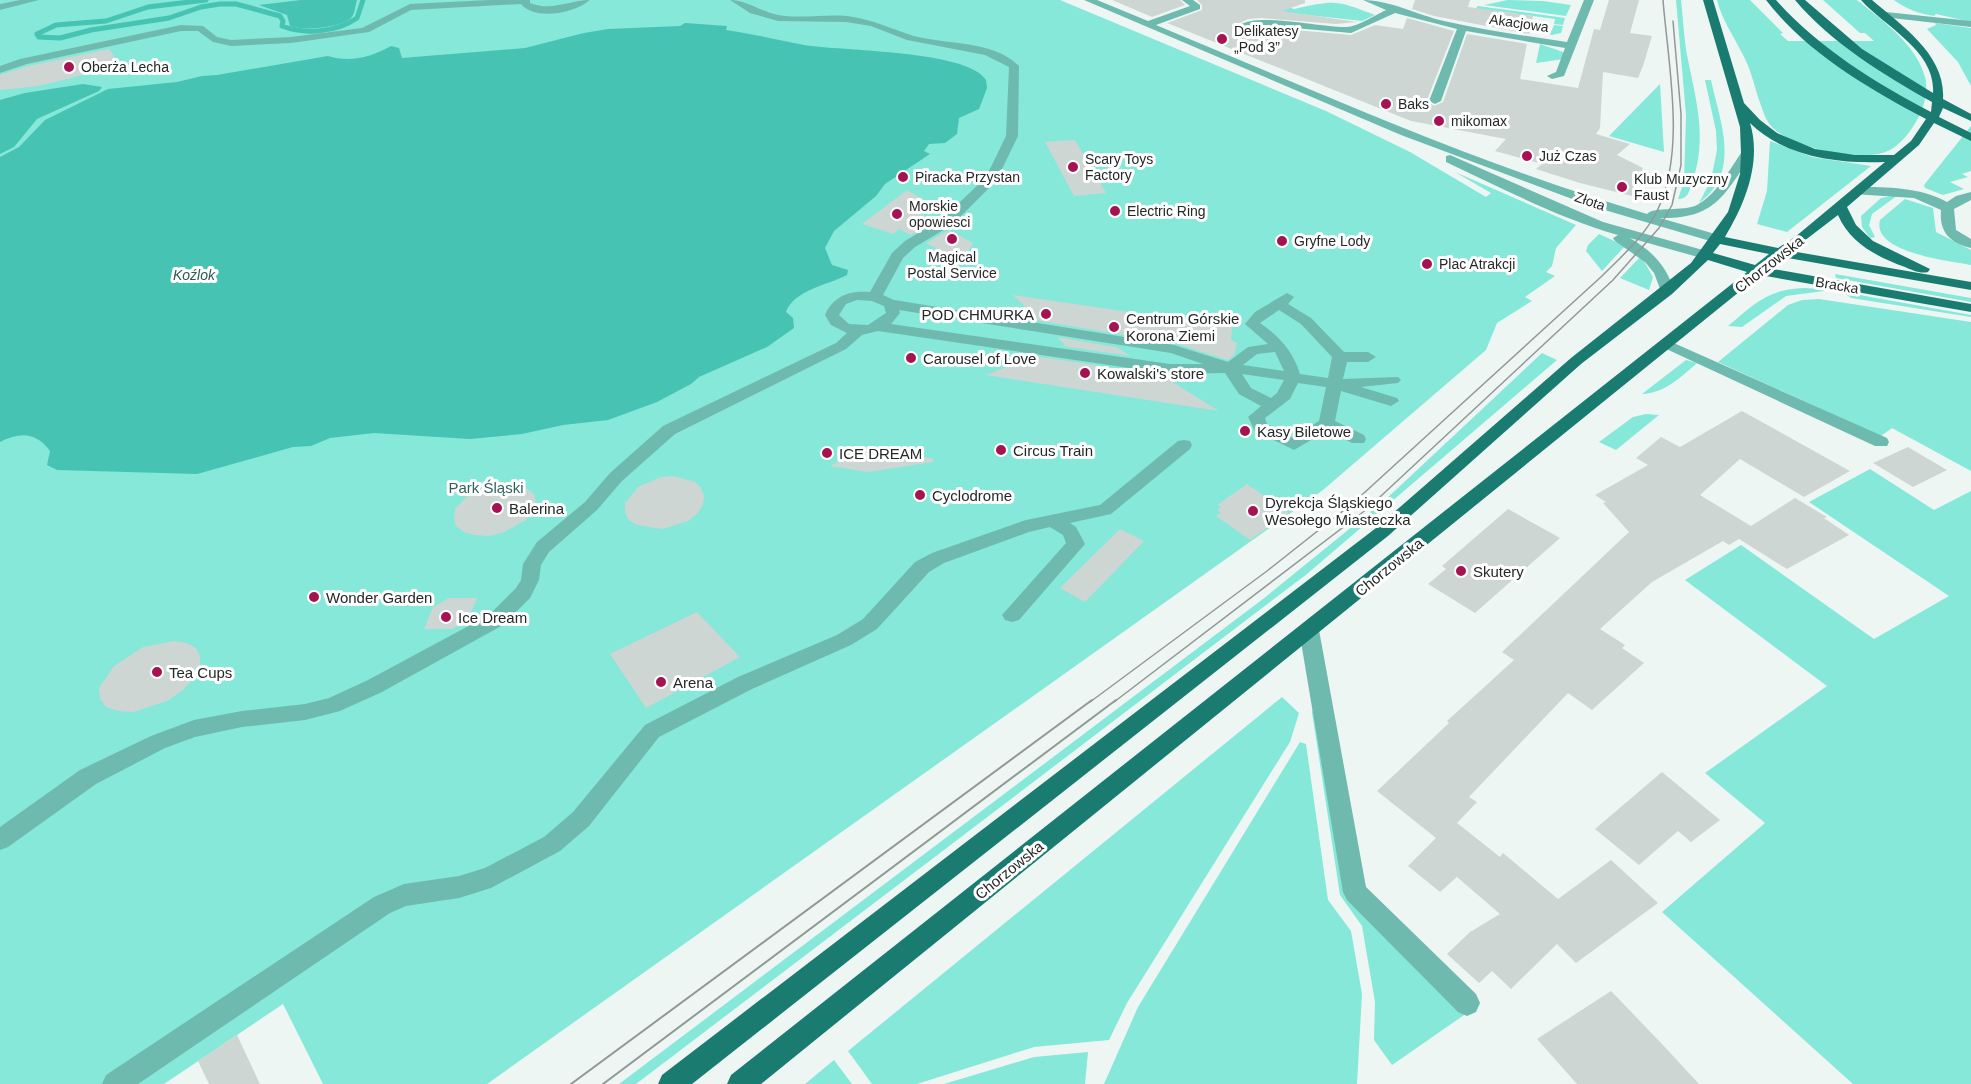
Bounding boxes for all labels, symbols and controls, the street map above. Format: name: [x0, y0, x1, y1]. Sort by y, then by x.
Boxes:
street label: Akacjowa: [1488, 11, 1550, 35]
place label: Delikatesy „Pod 3”: [1234, 23, 1299, 55]
marker: Delikatesy „Pod 3”: [1215, 32, 1229, 46]
place label: Oberża Lecha: [81, 59, 169, 75]
marker: Oberża Lecha: [62, 60, 76, 74]
place label: Baks: [1398, 96, 1429, 112]
marker: Baks: [1379, 97, 1393, 111]
place label: mikomax: [1451, 113, 1507, 129]
marker: mikomax: [1432, 114, 1446, 128]
place label: Już Czas: [1539, 148, 1597, 164]
marker: Już Czas: [1520, 149, 1534, 163]
place label: Scary Toys Factory: [1085, 151, 1153, 183]
marker: Scary Toys Factory: [1066, 160, 1080, 174]
place label: Piracka Przystan: [915, 169, 1020, 185]
marker: Piracka Przystan: [896, 170, 910, 184]
place label: Klub Muzyczny Faust: [1634, 171, 1728, 203]
marker: Klub Muzyczny Faust: [1615, 180, 1629, 194]
street label: Złota: [1573, 188, 1608, 214]
place label: Morskie opowiesci: [909, 198, 970, 230]
place label: Electric Ring: [1127, 203, 1206, 219]
marker: Electric Ring: [1108, 204, 1122, 218]
marker: Morskie opowiesci: [890, 207, 904, 221]
street label: Chorzowska: [1731, 231, 1807, 296]
marker: Magical Postal Service: [945, 232, 959, 246]
place label: Gryfne Lody: [1294, 233, 1370, 249]
marker: Gryfne Lody: [1275, 234, 1289, 248]
place label: Magical Postal Service: [907, 249, 997, 281]
place label: Plac Atrakcji: [1439, 256, 1515, 272]
marker: Plac Atrakcji: [1420, 257, 1434, 271]
water label: Koźlok: [173, 267, 216, 283]
street label: Bracka: [1814, 273, 1860, 297]
place label: POD CHMURKA: [921, 306, 1034, 323]
marker: POD CHMURKA: [1039, 307, 1053, 321]
place label: Centrum Górskie Korona Ziemi: [1126, 310, 1239, 344]
marker: Centrum Górskie Korona Ziemi: [1107, 320, 1121, 334]
place label: Carousel of Love: [923, 350, 1036, 367]
marker: Carousel of Love: [904, 351, 918, 365]
place label: Kowalski's store: [1097, 365, 1204, 382]
marker: Kowalski's store: [1078, 366, 1092, 380]
place label: Kasy Biletowe: [1257, 423, 1351, 440]
marker: Kasy Biletowe: [1238, 424, 1252, 438]
place label: Circus Train: [1013, 442, 1093, 459]
marker: Circus Train: [994, 443, 1008, 457]
place label: ICE DREAM: [839, 445, 922, 462]
marker: ICE DREAM: [820, 446, 834, 460]
park label: Park Śląski: [448, 479, 524, 496]
place label: Cyclodrome: [932, 487, 1012, 504]
marker: Cyclodrome: [913, 488, 927, 502]
place label: Dyrekcja Śląskiego Wesołego Miasteczka: [1265, 494, 1411, 528]
place label: Balerina: [509, 500, 565, 517]
marker: Balerina: [490, 501, 504, 515]
marker: Dyrekcja Śląskiego Wesołego Miasteczka: [1246, 504, 1260, 518]
street label: Chorzowska: [1352, 534, 1427, 600]
place label: Skutery: [1473, 563, 1524, 580]
marker: Skutery: [1454, 564, 1468, 578]
place label: Wonder Garden: [326, 589, 432, 606]
marker: Wonder Garden: [307, 590, 321, 604]
place label: Ice Dream: [458, 609, 527, 626]
marker: Ice Dream: [439, 610, 453, 624]
place label: Tea Cups: [169, 664, 232, 681]
marker: Tea Cups: [150, 665, 164, 679]
place label: Arena: [673, 674, 714, 691]
marker: Arena: [654, 675, 668, 689]
street label: Chorzowska: [972, 837, 1047, 903]

